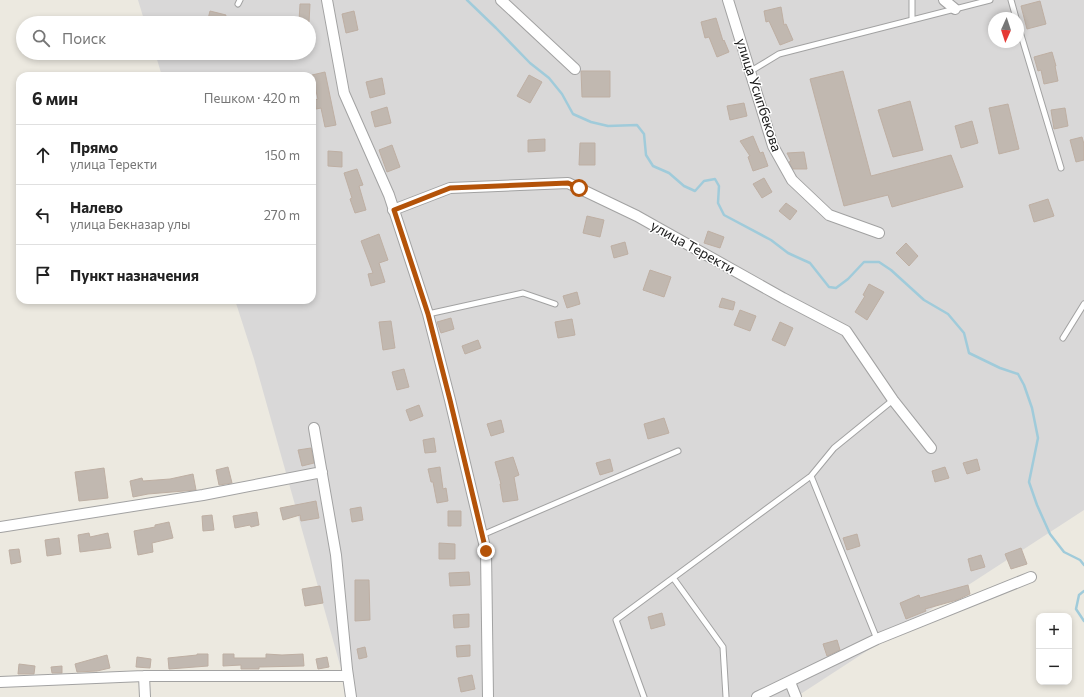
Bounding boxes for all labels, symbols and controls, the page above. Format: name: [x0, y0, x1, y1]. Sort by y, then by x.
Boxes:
north arrow: [988, 12, 1024, 48]
search box: [16, 16, 316, 60]
icon: search: [30, 27, 52, 49]
text: Поиск: [62, 29, 106, 47]
street label: улица Усипбекова: [733, 36, 786, 154]
text: 6 мин: [32, 88, 78, 109]
text: Пешком · 420 m: [204, 90, 300, 106]
text: Прямо: [70, 138, 118, 156]
icon: ahead: [32, 144, 54, 166]
text: 150 m: [265, 147, 300, 163]
text: улица Теректи: [70, 156, 157, 172]
route start: [570, 179, 588, 197]
text: Налево: [70, 198, 123, 216]
icon: left: [32, 204, 54, 226]
text: 270 m: [264, 207, 300, 223]
text: улица Бекназар улы: [70, 216, 191, 232]
street label: улица Теректи: [648, 216, 738, 277]
icon: arrive: [32, 264, 54, 286]
text: Пункт назначения: [70, 266, 199, 284]
route end: [477, 542, 495, 560]
map controls: [1036, 613, 1072, 685]
button: +: [1036, 613, 1072, 649]
button: −: [1036, 649, 1072, 685]

